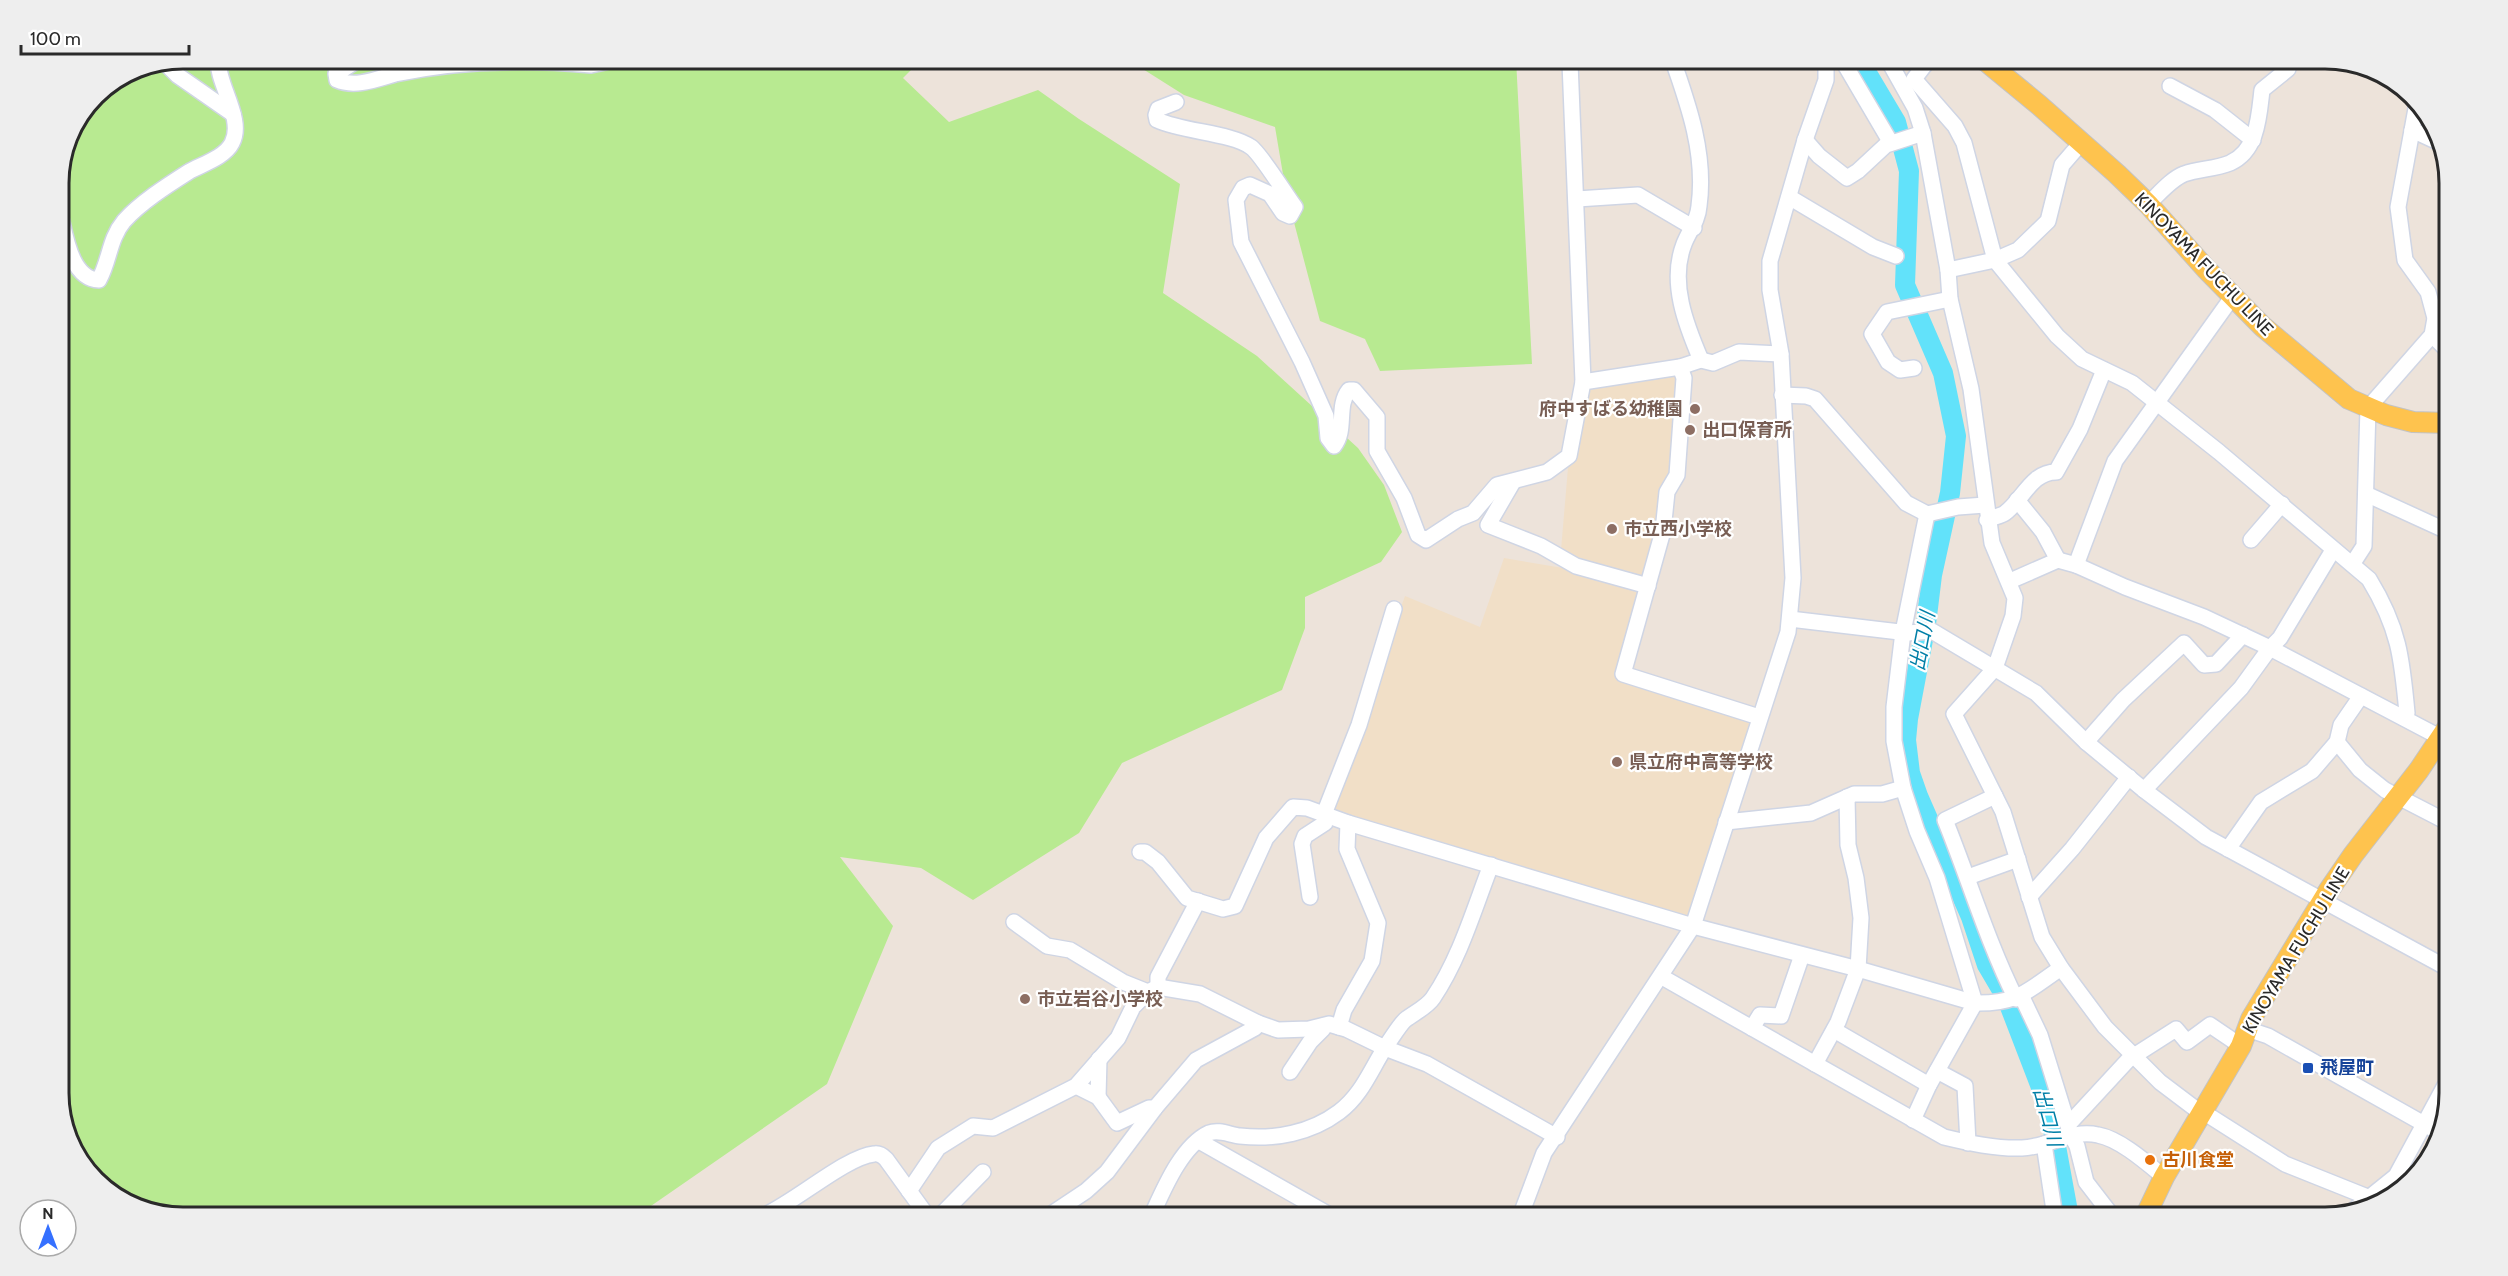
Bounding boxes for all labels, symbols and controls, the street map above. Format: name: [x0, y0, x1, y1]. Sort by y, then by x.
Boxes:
scale bar: [21, 18, 189, 56]
text: 100 m: [30, 28, 81, 50]
street label: KINOYAMA FUCHU LINE: [2130, 188, 2278, 340]
place label: 府中すばる幼稚園: [1539, 398, 1683, 420]
marker: 府中すばる幼稚園: [1688, 402, 1702, 416]
place label: 出口保育所: [1702, 419, 1792, 441]
marker: 出口保育所: [1683, 423, 1697, 437]
place label: 市立西小学校: [1624, 518, 1732, 540]
marker: 市立西小学校: [1605, 522, 1619, 536]
water label: 出口川: [1904, 607, 1940, 673]
place label: 県立府中高等学校: [1629, 751, 1773, 773]
marker: 県立府中高等学校: [1610, 755, 1624, 769]
street label: KINOYAMA FUCHU LINE: [2238, 863, 2354, 1037]
place label: 市立岩谷小学校: [1037, 988, 1163, 1010]
marker: 市立岩谷小学校: [1018, 992, 1032, 1006]
place label: 飛屋町: [2320, 1057, 2374, 1079]
marker: 飛屋町: [2301, 1061, 2315, 1075]
water label: 出口川: [2029, 1085, 2068, 1151]
place label: 古川食堂: [2162, 1149, 2234, 1171]
marker: 古川食堂: [2143, 1153, 2157, 1167]
north arrow: [18, 1198, 78, 1258]
text: N: [42, 1204, 54, 1223]

